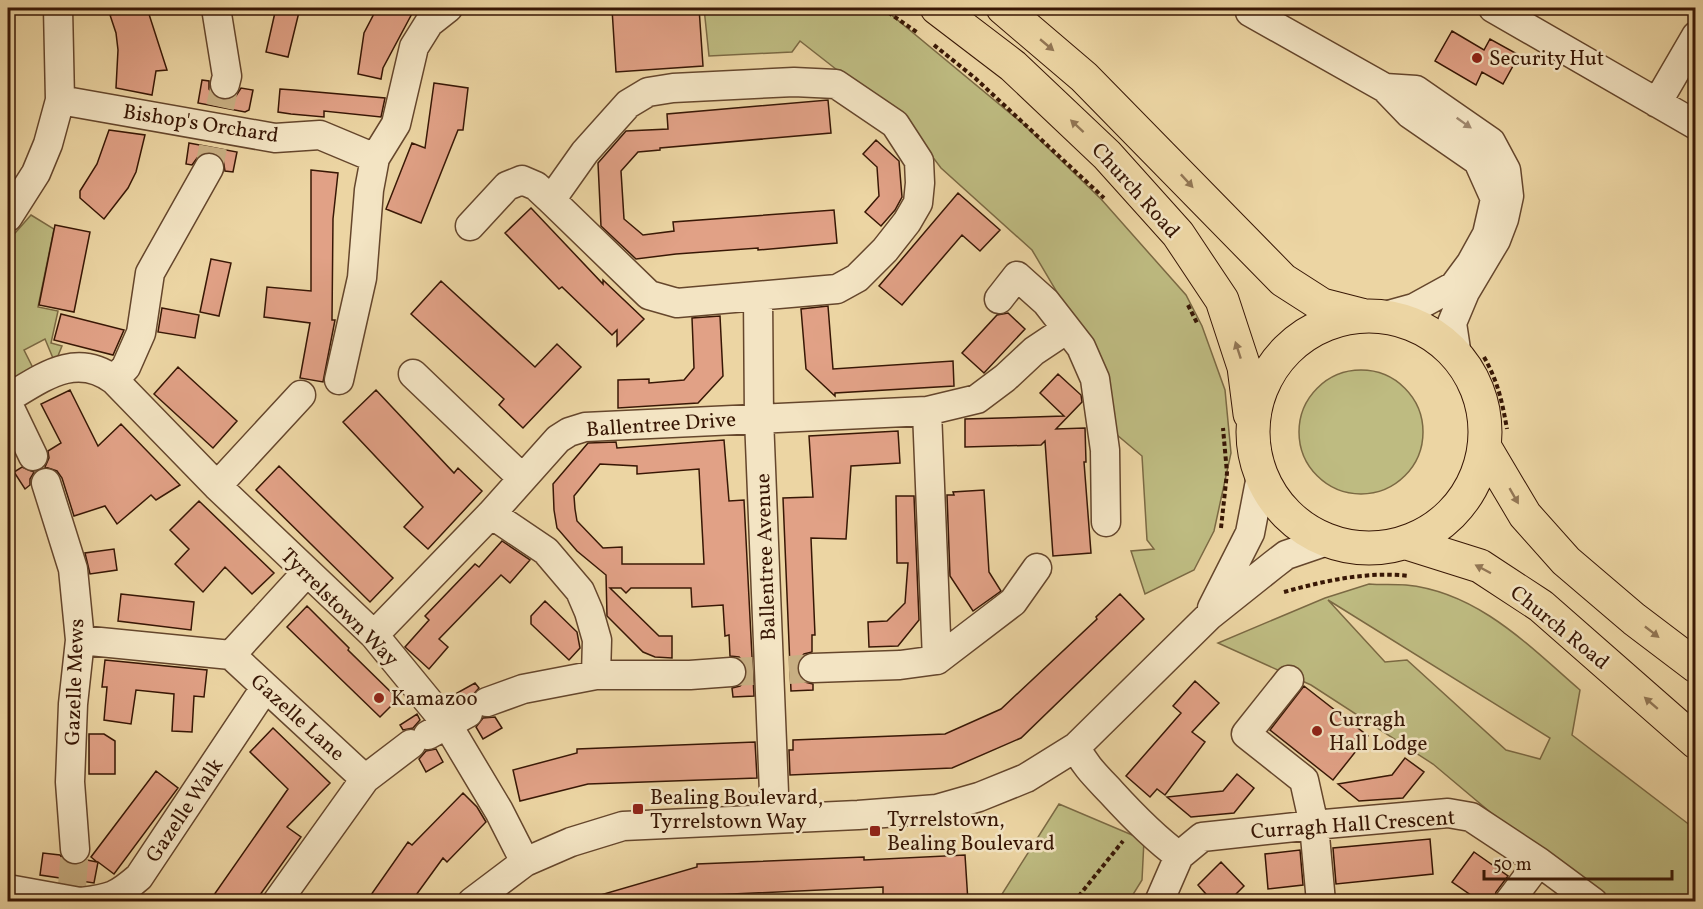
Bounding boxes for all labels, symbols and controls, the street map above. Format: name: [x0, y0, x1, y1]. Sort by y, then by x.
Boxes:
one-way arrow: [1039, 39, 1055, 52]
place label: Security Hut: [1489, 45, 1604, 74]
marker: Security Hut: [1470, 51, 1484, 65]
street label: Bishop's Orchard: [121, 98, 281, 151]
one-way arrow: [1456, 117, 1472, 129]
one-way arrow: [1070, 120, 1084, 134]
street label: Church Road: [1084, 137, 1186, 245]
one-way arrow: [1180, 174, 1194, 188]
one-way arrow: [1233, 341, 1242, 359]
street label: Ballentree Drive: [585, 406, 737, 445]
street label: Ballentree Avenue: [749, 473, 784, 641]
one-way arrow: [1509, 488, 1519, 505]
street label: Tyrrelstown Way: [273, 542, 405, 674]
one-way arrow: [1474, 564, 1491, 574]
street label: Church Road: [1503, 579, 1615, 677]
street label: Gazelle Mews: [59, 618, 92, 746]
one-way arrow: [1644, 626, 1660, 639]
street label: Gazelle Lane: [244, 668, 350, 768]
place label: Kamazoo: [391, 685, 478, 714]
marker: Kamazoo: [372, 691, 386, 705]
one-way arrow: [1644, 697, 1659, 710]
place label: Curragh Hall Lodge: [1329, 706, 1428, 759]
marker: Curragh Hall Lodge: [1310, 724, 1324, 738]
street label: Gazelle Walk: [140, 752, 231, 869]
place label: Bealing Boulevard, Tyrrelstown Way: [650, 784, 823, 837]
marker: Bealing Boulevard, Tyrrelstown Way: [631, 802, 645, 816]
street label: Curragh Hall Crescent: [1250, 804, 1456, 847]
place label: Tyrrelstown, Bealing Boulevard: [887, 806, 1055, 859]
marker: Tyrrelstown, Bealing Boulevard: [868, 824, 882, 838]
scale bar: [1484, 843, 1672, 881]
text: 50 m: [1493, 853, 1532, 878]

